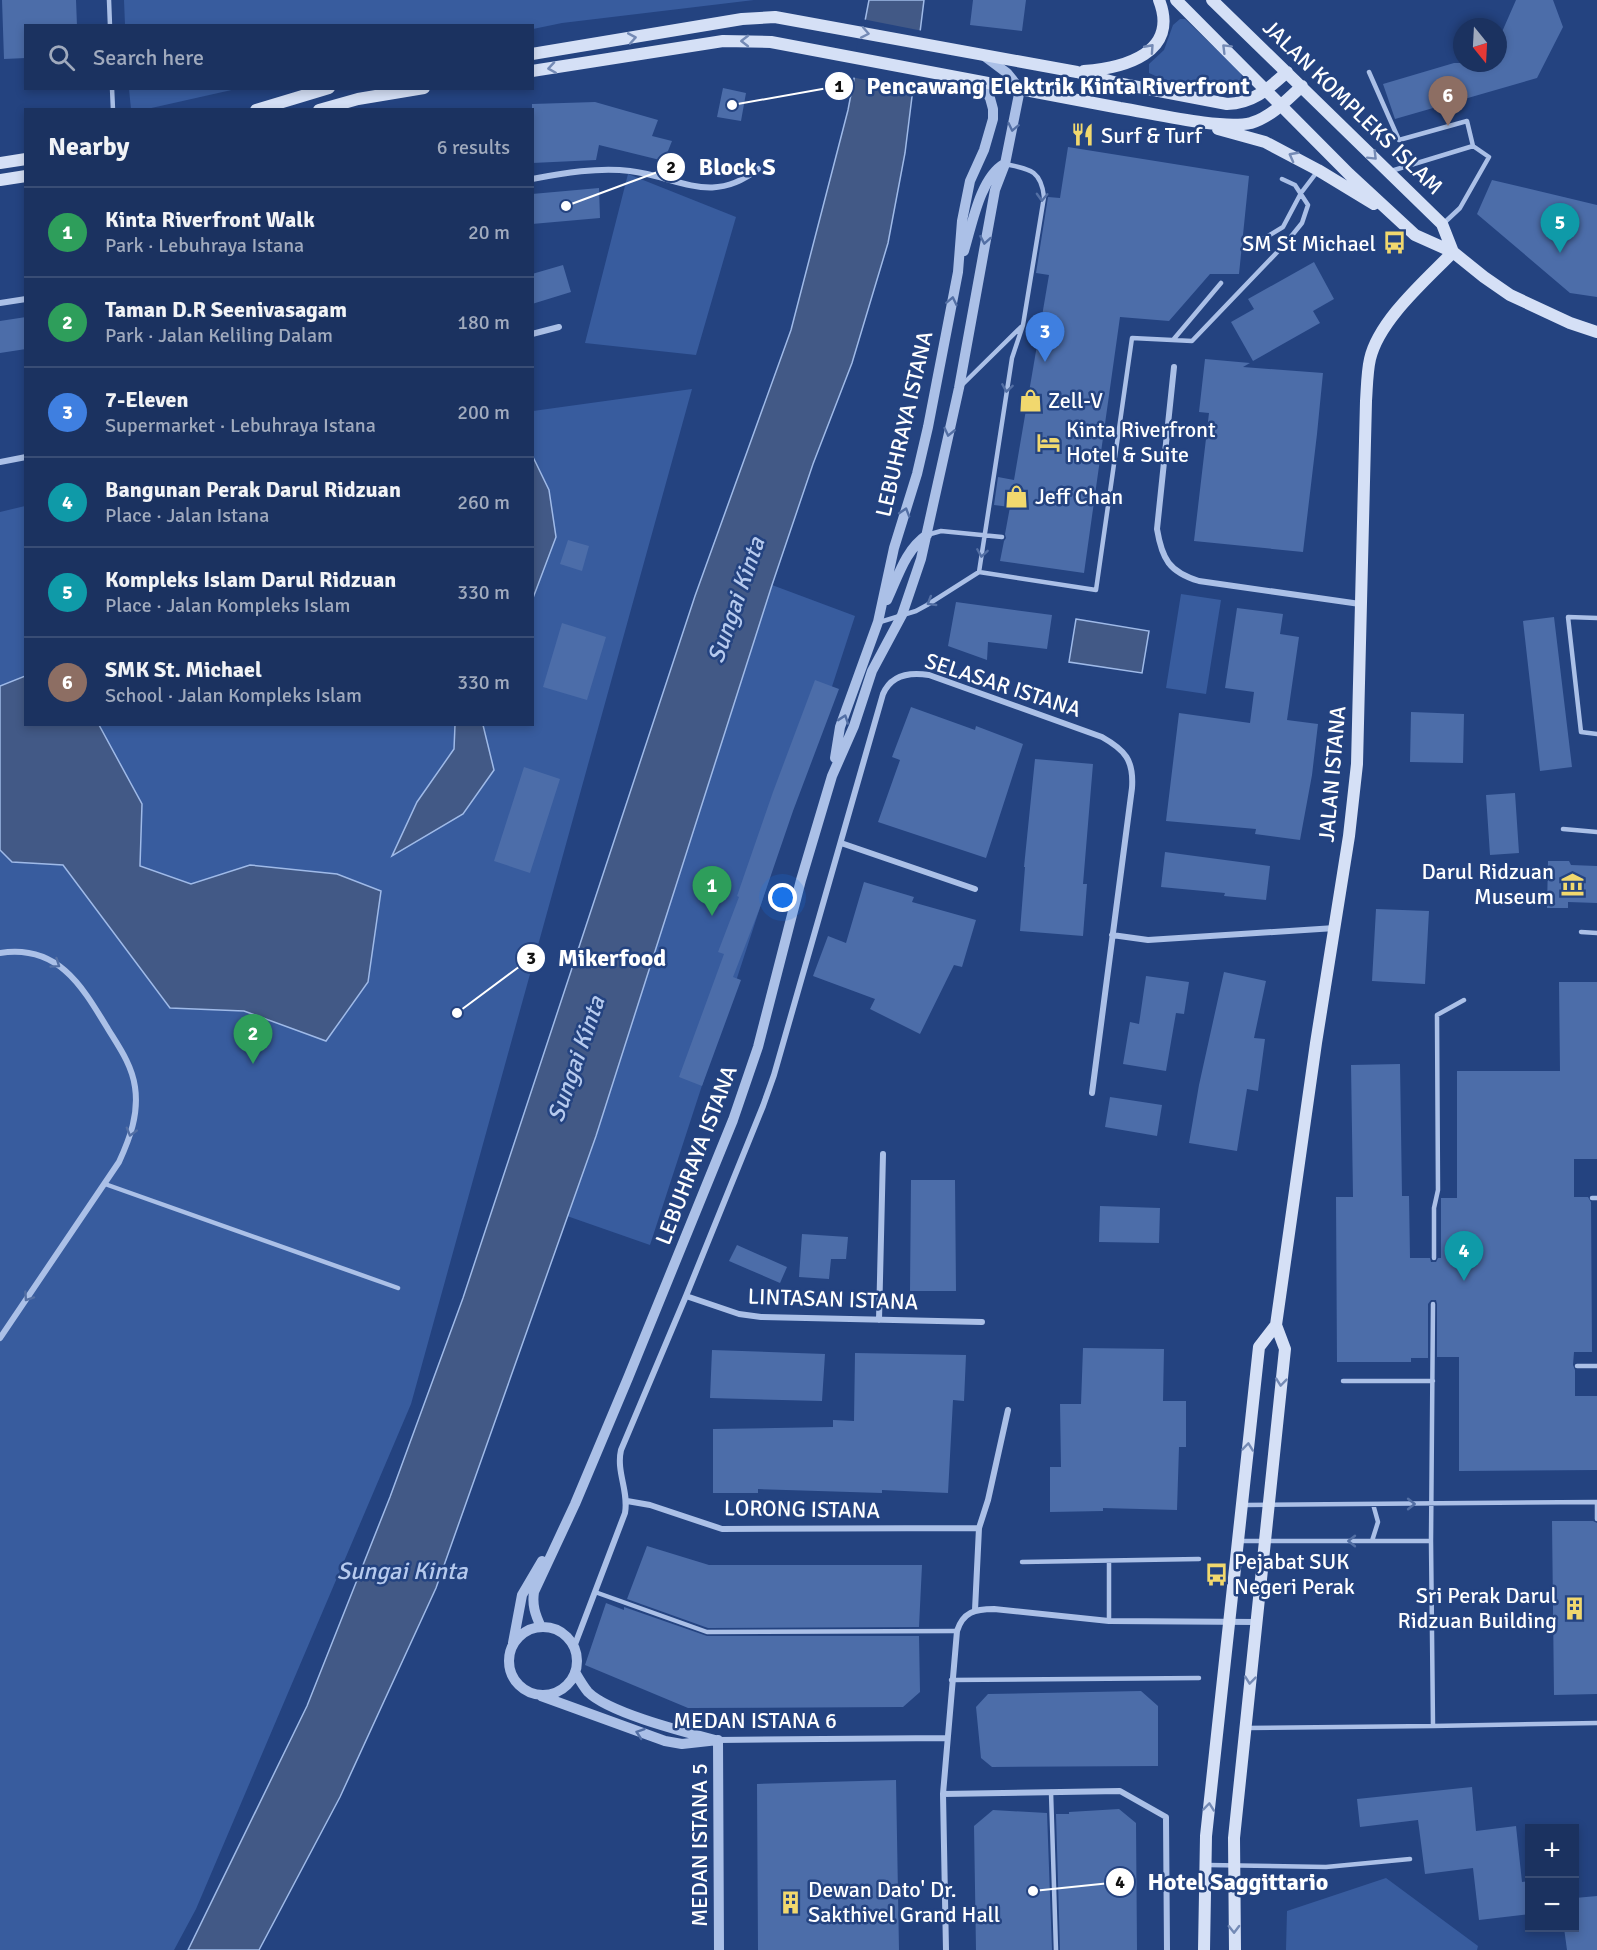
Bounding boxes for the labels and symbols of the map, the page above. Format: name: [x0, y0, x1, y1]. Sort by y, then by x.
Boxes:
street label: JALAN KOMPLEKS ISLAM: [1257, 14, 1449, 200]
north arrow: [1453, 18, 1507, 72]
one-way arrow: [859, 26, 869, 39]
one-way arrow: [627, 32, 636, 44]
one-way arrow: [740, 35, 749, 47]
one-way arrow: [1143, 44, 1154, 55]
one-way arrow: [1222, 44, 1232, 55]
one-way arrow: [547, 61, 557, 74]
callout: Pencawang Elektrik Kinta Riverfront: [824, 65, 1262, 107]
text: Pencawang Elektrik Kinta Riverfront: [866, 71, 1250, 101]
text: 1: [834, 75, 844, 97]
pin: 6: [1428, 76, 1468, 126]
one-way arrow: [1007, 121, 1020, 131]
restaurant icon: Surf & Turf: [1070, 122, 1096, 148]
place label: Surf & Turf: [1101, 122, 1204, 149]
callout: Block S: [656, 146, 787, 188]
one-way arrow: [1365, 149, 1376, 160]
text: Block S: [698, 152, 776, 182]
one-way arrow: [1288, 152, 1299, 163]
text: 2: [666, 156, 676, 178]
one-way arrow: [1036, 193, 1049, 202]
pin: 5: [1540, 204, 1580, 253]
place label: SM St Michael: [1242, 230, 1376, 257]
bus stop icon: SM St Michael: [1381, 230, 1407, 256]
one-way arrow: [980, 236, 992, 245]
one-way arrow: [945, 297, 958, 307]
pin: 3: [1026, 312, 1064, 362]
street label: LEBUHRAYA ISTANA: [870, 328, 939, 519]
one-way arrow: [1002, 384, 1014, 393]
shop icon: Zell-V: [1017, 387, 1043, 413]
place label: Zell-V: [1048, 387, 1103, 414]
place label: Kinta Riverfront Hotel & Suite: [1066, 416, 1216, 468]
one-way arrow: [943, 427, 956, 437]
hotel icon: Kinta Riverfront Hotel & Suite: [1035, 429, 1061, 455]
shop icon: Jeff Chan: [1004, 483, 1030, 509]
place label: Jeff Chan: [1035, 483, 1123, 510]
one-way arrow: [898, 507, 910, 518]
water label: Sungai Kinta: [701, 533, 772, 667]
one-way arrow: [976, 549, 988, 558]
one-way arrow: [927, 595, 937, 607]
street label: SELASAR ISTANA: [922, 647, 1085, 723]
street label: JALAN ISTANA: [1313, 704, 1351, 843]
one-way arrow: [836, 714, 849, 724]
place label: Darul Ridzuan Museum: [1422, 858, 1554, 910]
pin: 1: [692, 866, 732, 916]
museum icon: Darul Ridzuan Museum: [1559, 871, 1585, 897]
your location: [768, 883, 797, 912]
callout: Mikerfood: [516, 937, 678, 979]
text: Mikerfood: [558, 943, 666, 973]
text: 3: [526, 947, 536, 969]
one-way arrow: [49, 957, 60, 968]
water label: Sungai Kinta: [541, 992, 612, 1126]
pin: 2: [234, 1014, 272, 1064]
street label: LEBUHRAYA ISTANA: [649, 1061, 743, 1248]
one-way arrow: [126, 1126, 138, 1137]
pin: 4: [1444, 1232, 1484, 1281]
street label: LINTASAN ISTANA: [747, 1283, 919, 1315]
one-way arrow: [24, 1290, 35, 1301]
one-way arrow: [1275, 1378, 1288, 1387]
one-way arrow: [1241, 1443, 1254, 1452]
street label: LORONG ISTANA: [724, 1494, 881, 1524]
one-way arrow: [1406, 1498, 1415, 1510]
one-way arrow: [1347, 1535, 1356, 1547]
place label: Pejabat SUK Negeri Perak: [1234, 1548, 1355, 1600]
water label: Sungai Kinta: [337, 1556, 468, 1586]
bus stop icon: Pejabat SUK Negeri Perak: [1203, 1561, 1229, 1587]
place label: Sri Perak Darul Ridzuan Building: [1398, 1582, 1557, 1634]
building icon: Sri Perak Darul Ridzuan Building: [1562, 1595, 1588, 1621]
one-way arrow: [1244, 1675, 1257, 1684]
street label: MEDAN ISTANA 6: [673, 1707, 837, 1734]
one-way arrow: [635, 1728, 646, 1740]
street label: MEDAN ISTANA 5: [686, 1763, 713, 1927]
one-way arrow: [1202, 1802, 1215, 1812]
callout: Hotel Saggittario: [1105, 1861, 1340, 1903]
text: Hotel Saggittario: [1148, 1867, 1328, 1897]
text: 4: [1115, 1871, 1125, 1893]
place label: Dewan Dato' Dr. Sakthivel Grand Hall: [808, 1876, 1000, 1928]
building icon: Dewan Dato' Dr. Sakthivel Grand Hall: [777, 1889, 803, 1915]
one-way arrow: [1228, 1925, 1240, 1934]

